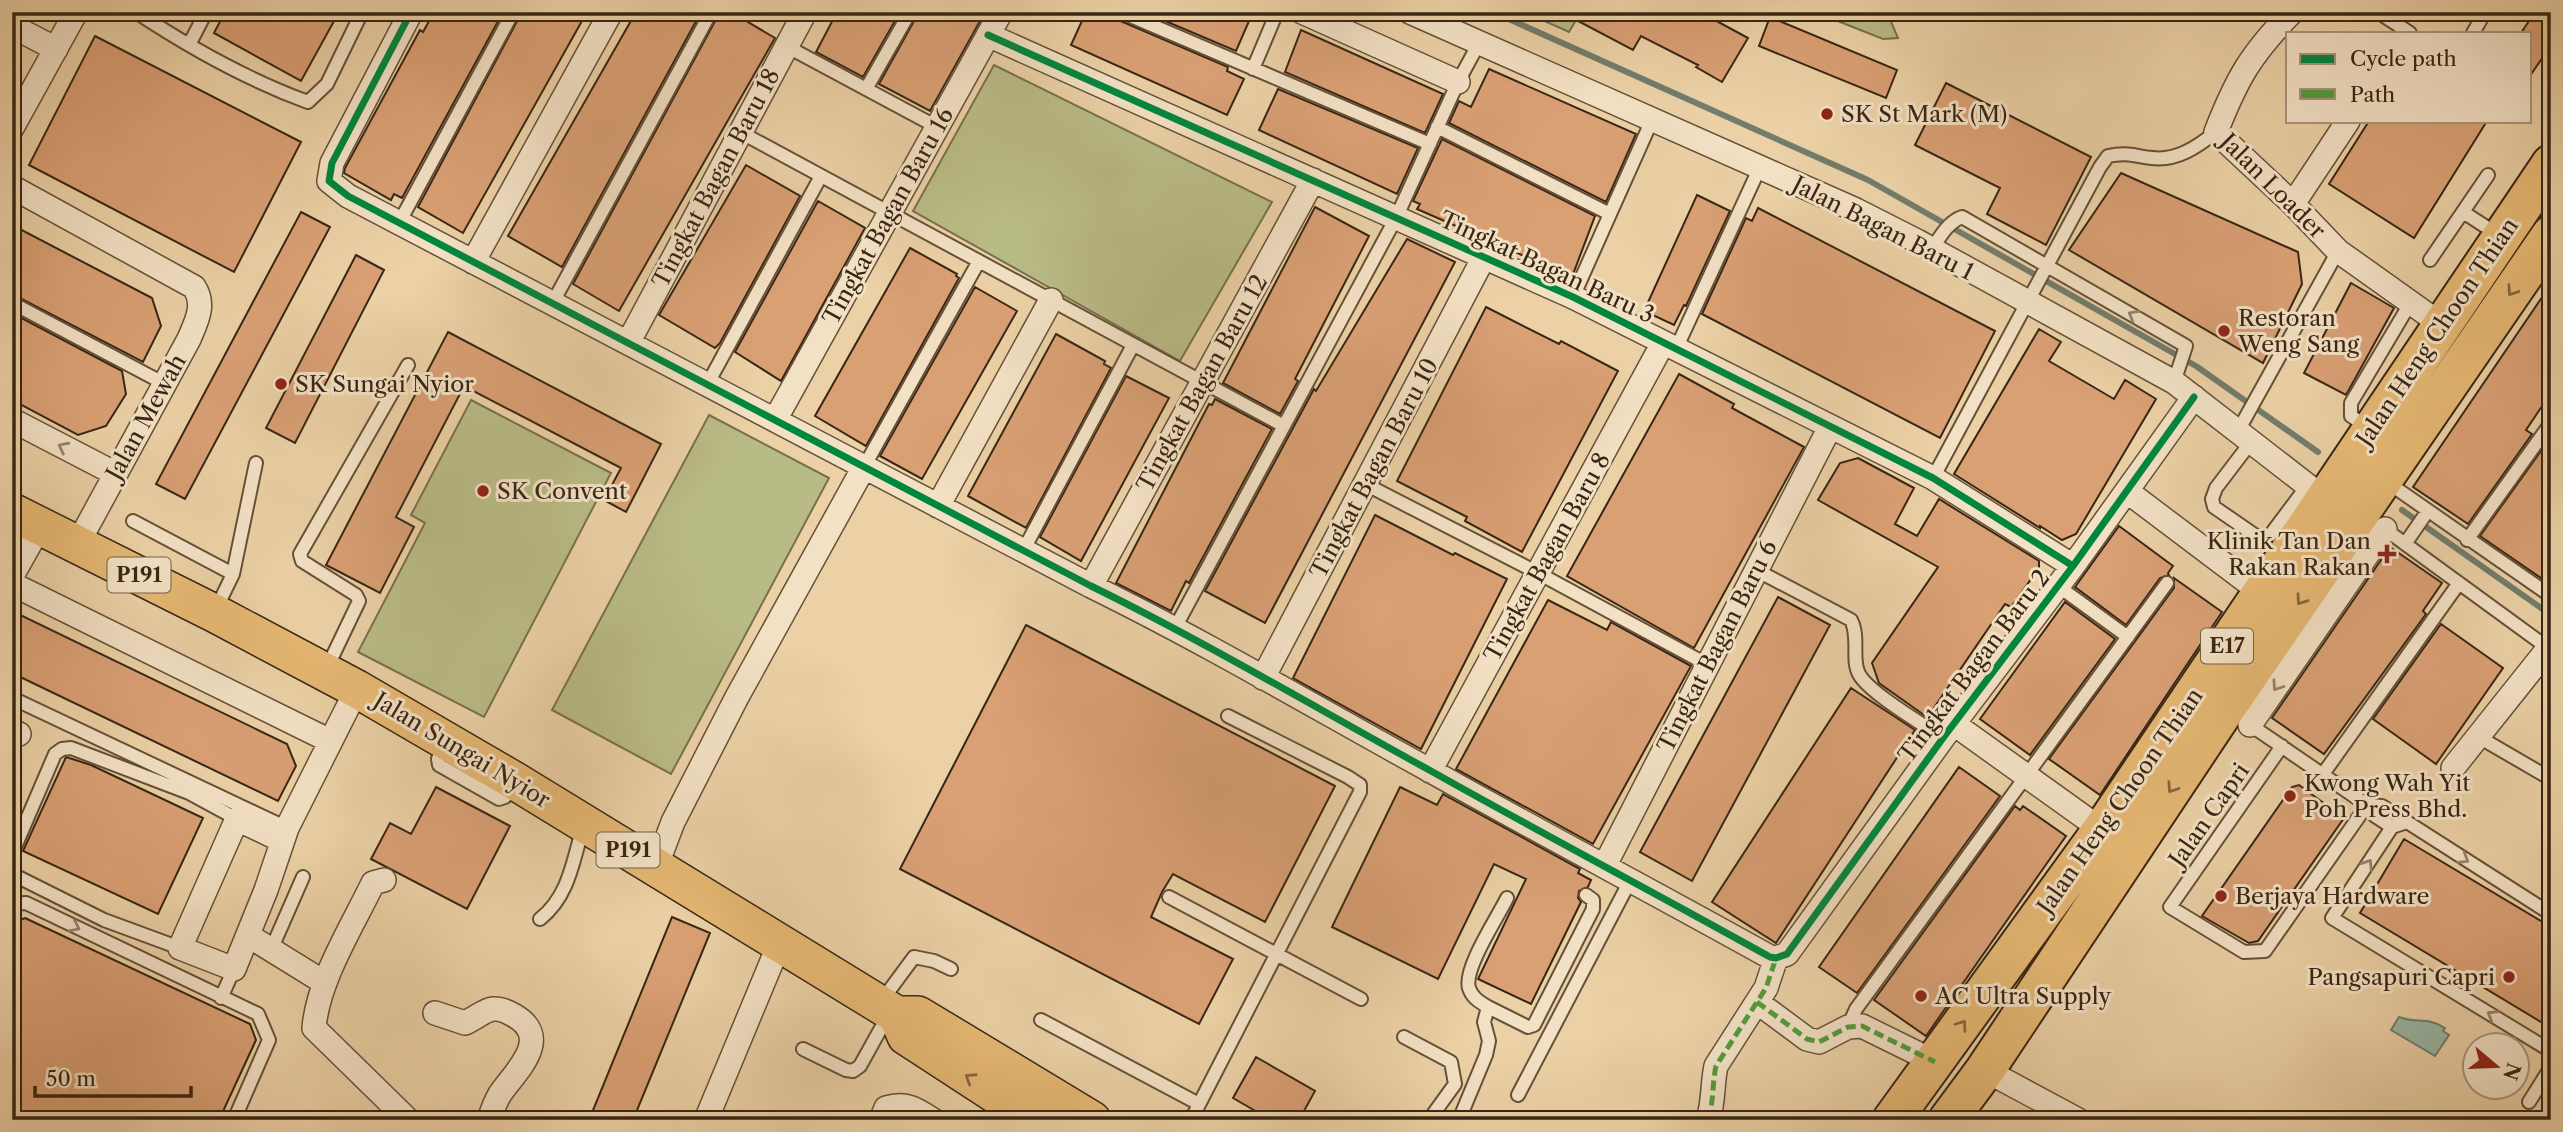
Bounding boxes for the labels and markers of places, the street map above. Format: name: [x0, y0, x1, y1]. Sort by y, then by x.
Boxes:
place label: SK St Mark (M): [1841, 100, 2007, 128]
marker: SK St Mark (M): [1819, 106, 1835, 122]
place label: Restoran Weng Sang: [2237, 304, 2360, 358]
marker: Restoran Weng Sang: [2216, 323, 2232, 339]
place label: SK Sungai Nyior: [295, 370, 474, 398]
marker: SK Sungai Nyior: [273, 376, 289, 392]
place label: SK Convent: [497, 477, 627, 505]
marker: SK Convent: [475, 483, 491, 499]
place label: Klinik Tan Dan Rakan Rakan: [2207, 527, 2371, 581]
marker: Klinik Tan Dan Rakan Rakan: [2377, 544, 2397, 564]
place label: Kwong Wah Yit Poh Press Bhd.: [2304, 769, 2470, 823]
marker: Kwong Wah Yit Poh Press Bhd.: [2282, 788, 2298, 804]
place label: Berjaya Hardware: [2235, 882, 2429, 910]
marker: Berjaya Hardware: [2213, 888, 2229, 904]
place label: Pangsapuri Capri: [2307, 963, 2495, 991]
marker: Pangsapuri Capri: [2501, 969, 2517, 985]
place label: AC Ultra Supply: [1934, 982, 2111, 1010]
marker: AC Ultra Supply: [1913, 988, 1929, 1004]

